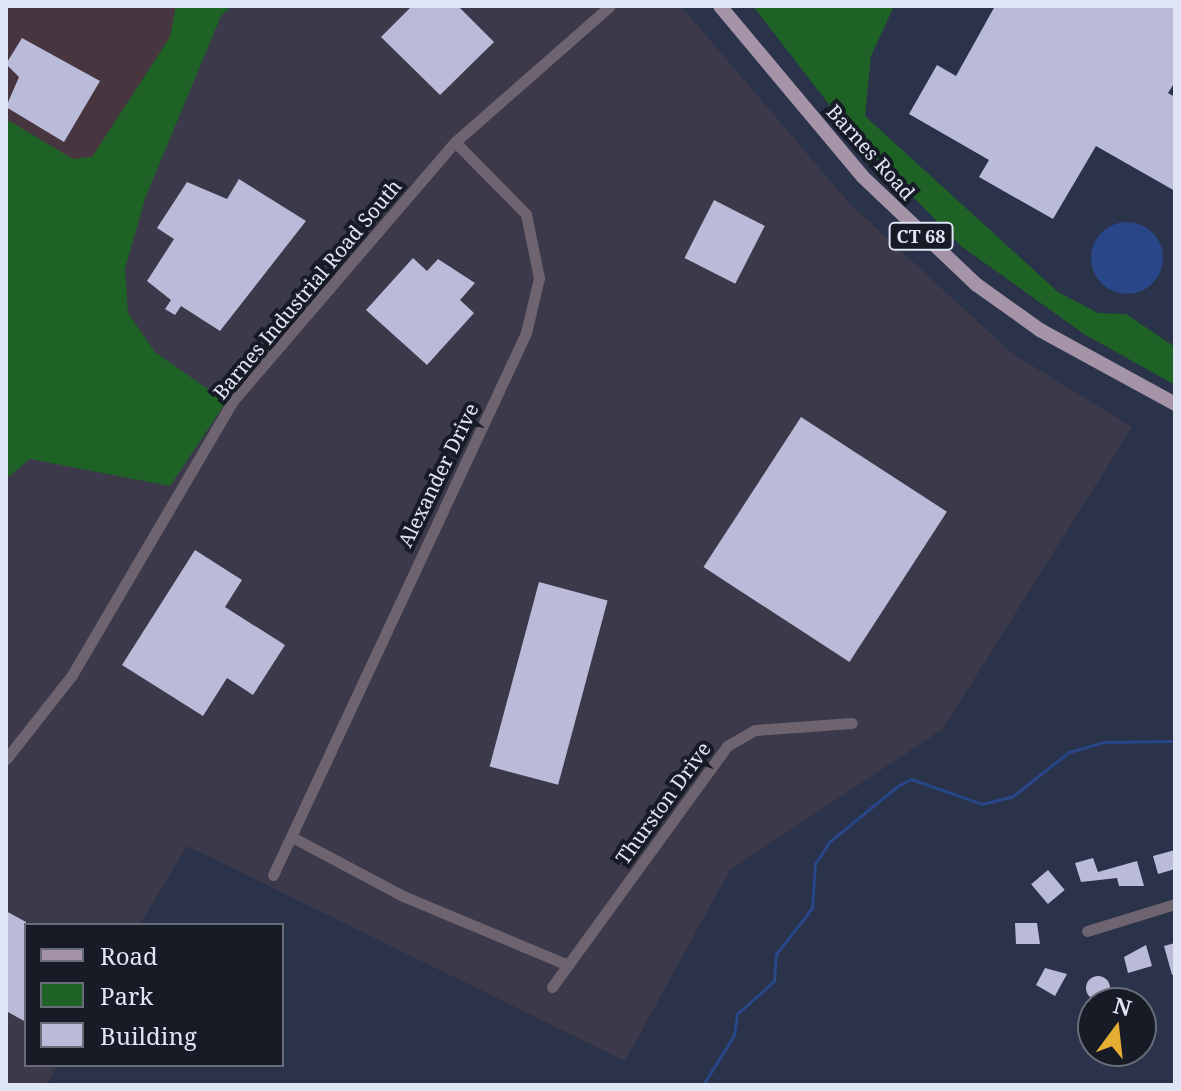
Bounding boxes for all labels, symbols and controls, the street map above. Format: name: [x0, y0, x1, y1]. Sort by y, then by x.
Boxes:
street label: Barnes Road: [822, 99, 920, 205]
street label: Barnes Industrial Road South: [208, 174, 406, 404]
road number: CT 68: [887, 222, 955, 250]
street label: Alexander Drive: [393, 399, 483, 551]
street label: Thurston Drive: [611, 737, 715, 869]
legend: [24, 923, 284, 1067]
text: Road: [100, 939, 158, 972]
text: Park: [100, 979, 153, 1012]
north arrow: [1077, 987, 1157, 1067]
text: N: [1110, 989, 1135, 1022]
text: Building: [100, 1019, 197, 1052]

